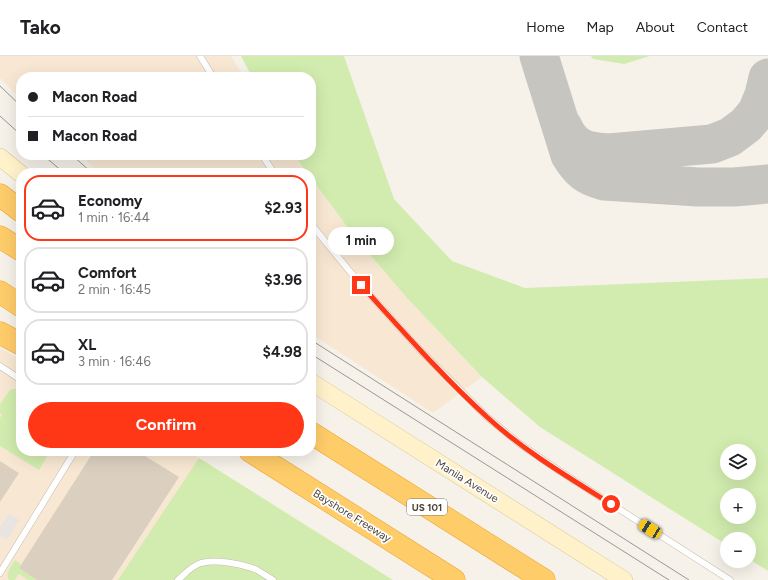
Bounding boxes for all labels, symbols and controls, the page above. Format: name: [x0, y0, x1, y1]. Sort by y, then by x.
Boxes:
text: Tako: [20, 16, 61, 39]
text: Home: [526, 19, 565, 36]
text: Map: [587, 19, 614, 36]
text: About: [636, 19, 675, 36]
text: Contact: [697, 19, 748, 36]
text: Macon Road: [52, 88, 137, 106]
text: Macon Road: [52, 127, 137, 145]
icon: car: [30, 190, 66, 226]
text: Economy: [78, 192, 143, 210]
text: $2.93: [264, 199, 302, 217]
text: 1 min · 16:44: [78, 210, 150, 225]
callout: 1 min: [328, 227, 394, 255]
text: 1 min: [346, 233, 376, 248]
icon: car: [30, 262, 66, 298]
text: Comfort: [78, 264, 137, 282]
text: $3.96: [264, 271, 302, 289]
route end: [352, 276, 370, 294]
text: 2 min · 16:45: [78, 282, 151, 297]
icon: car: [30, 334, 66, 370]
text: XL: [78, 336, 96, 354]
text: $4.98: [263, 343, 302, 361]
text: 3 min · 16:46: [78, 354, 151, 369]
button: Confirm: [28, 402, 304, 448]
map controls: [720, 444, 756, 568]
button: layers: [720, 444, 756, 480]
street label: Manila Avenue: [433, 457, 501, 505]
street label: Bayshore Freeway: [311, 487, 394, 545]
button: +: [720, 488, 756, 524]
route start: [602, 495, 620, 513]
road number: US 101: [407, 499, 447, 515]
car: [637, 518, 663, 540]
button: −: [720, 532, 756, 568]

